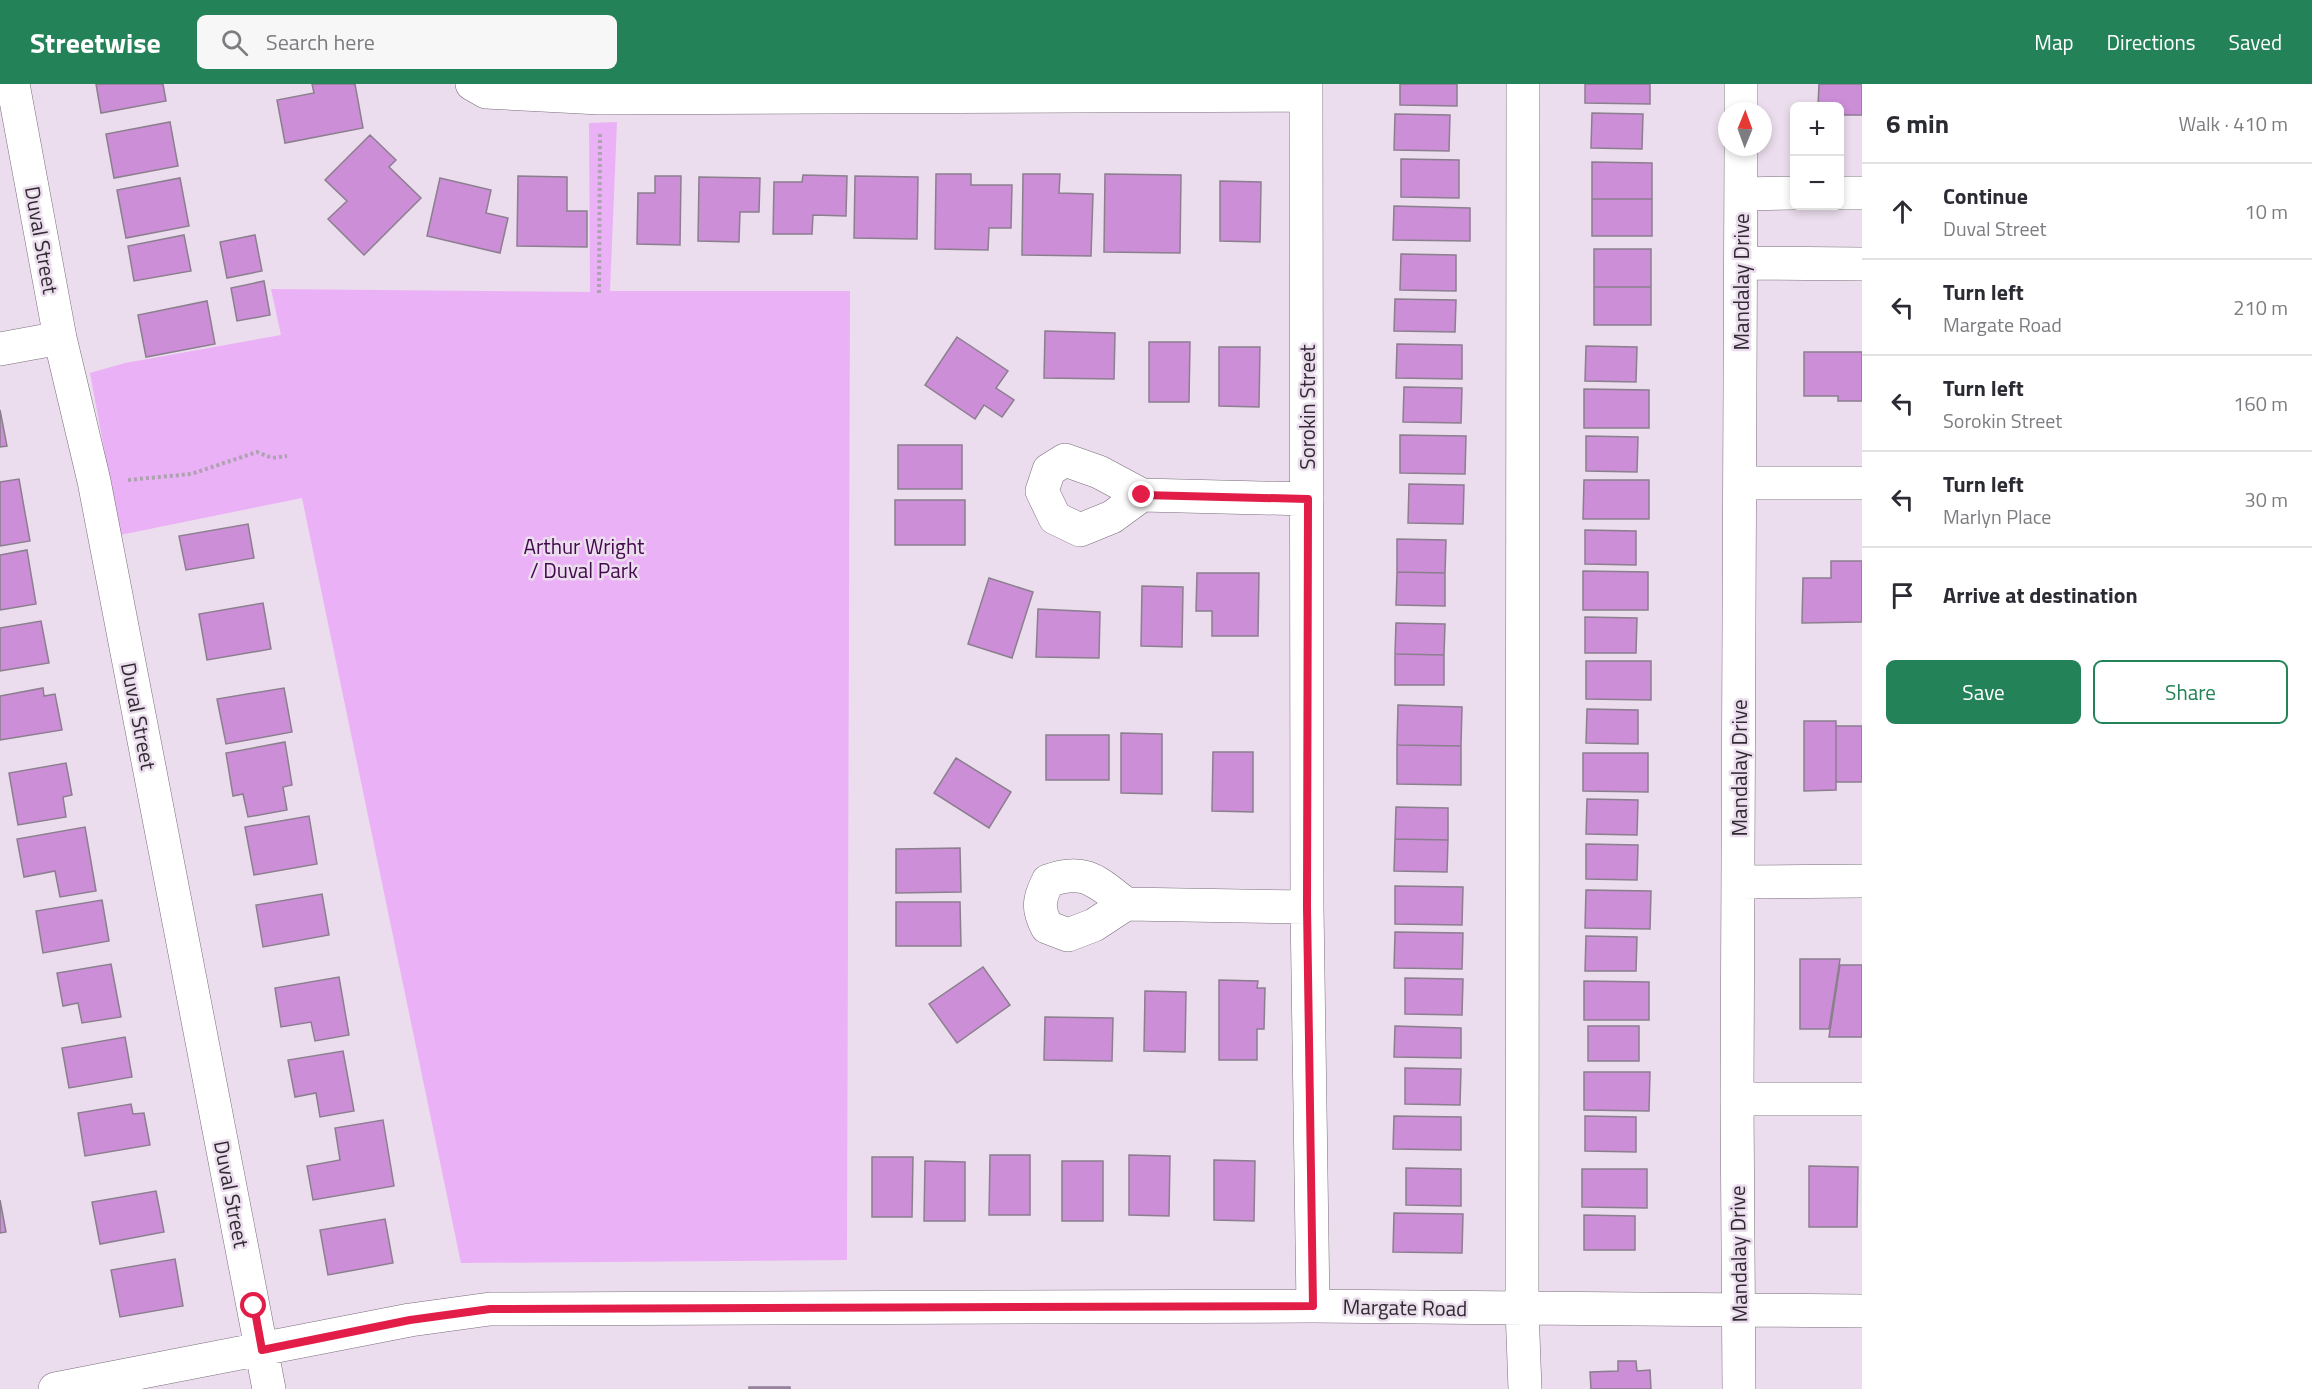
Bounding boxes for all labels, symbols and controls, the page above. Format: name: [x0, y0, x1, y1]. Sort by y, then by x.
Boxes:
search box: [197, 15, 617, 69]
text: Streetwise: [30, 21, 161, 64]
text: Search here: [266, 25, 375, 59]
icon: search: [218, 26, 251, 59]
text: Map: [2034, 26, 2074, 58]
text: Directions: [2107, 26, 2196, 58]
text: Saved: [2229, 26, 2282, 58]
north arrow: [1718, 102, 1772, 156]
map controls: [1790, 102, 1844, 210]
button: +: [1790, 102, 1844, 156]
text: 6 min: [1886, 104, 1949, 143]
text: Walk · 410 m: [2179, 108, 2288, 139]
button: −: [1790, 156, 1844, 210]
text: Continue: [1943, 179, 2028, 213]
street label: Duval Street: [17, 184, 67, 297]
icon: ahead: [1886, 195, 1919, 228]
text: 10 m: [2244, 196, 2288, 227]
street label: Mandalay Drive: [1725, 213, 1757, 351]
text: Duval Street: [1943, 213, 2047, 244]
text: Turn left: [1943, 275, 2024, 309]
icon: left: [1886, 291, 1919, 324]
text: 210 m: [2233, 292, 2288, 323]
text: Margate Road: [1943, 309, 2062, 340]
street label: Sorokin Street: [1291, 344, 1323, 470]
text: Turn left: [1943, 371, 2024, 405]
icon: left: [1886, 387, 1919, 420]
text: 160 m: [2233, 388, 2288, 419]
text: Sorokin Street: [1943, 405, 2062, 436]
text: Turn left: [1943, 467, 2024, 501]
route end: [1128, 481, 1154, 507]
icon: left: [1886, 483, 1919, 516]
text: 30 m: [2244, 484, 2288, 515]
text: Marlyn Place: [1943, 501, 2051, 532]
park label: Arthur Wright / Duval Park: [523, 530, 645, 586]
text: Arrive at destination: [1943, 578, 2138, 612]
icon: arrive: [1886, 579, 1919, 612]
street label: Duval Street: [113, 660, 165, 773]
button: Save: [1886, 660, 2081, 724]
button: Share: [2093, 660, 2288, 724]
street label: Mandalay Drive: [1723, 699, 1755, 837]
street label: Duval Street: [206, 1138, 258, 1251]
street label: Mandalay Drive: [1721, 1185, 1755, 1323]
street label: Margate Road: [1342, 1290, 1468, 1324]
route start: [240, 1292, 266, 1318]

